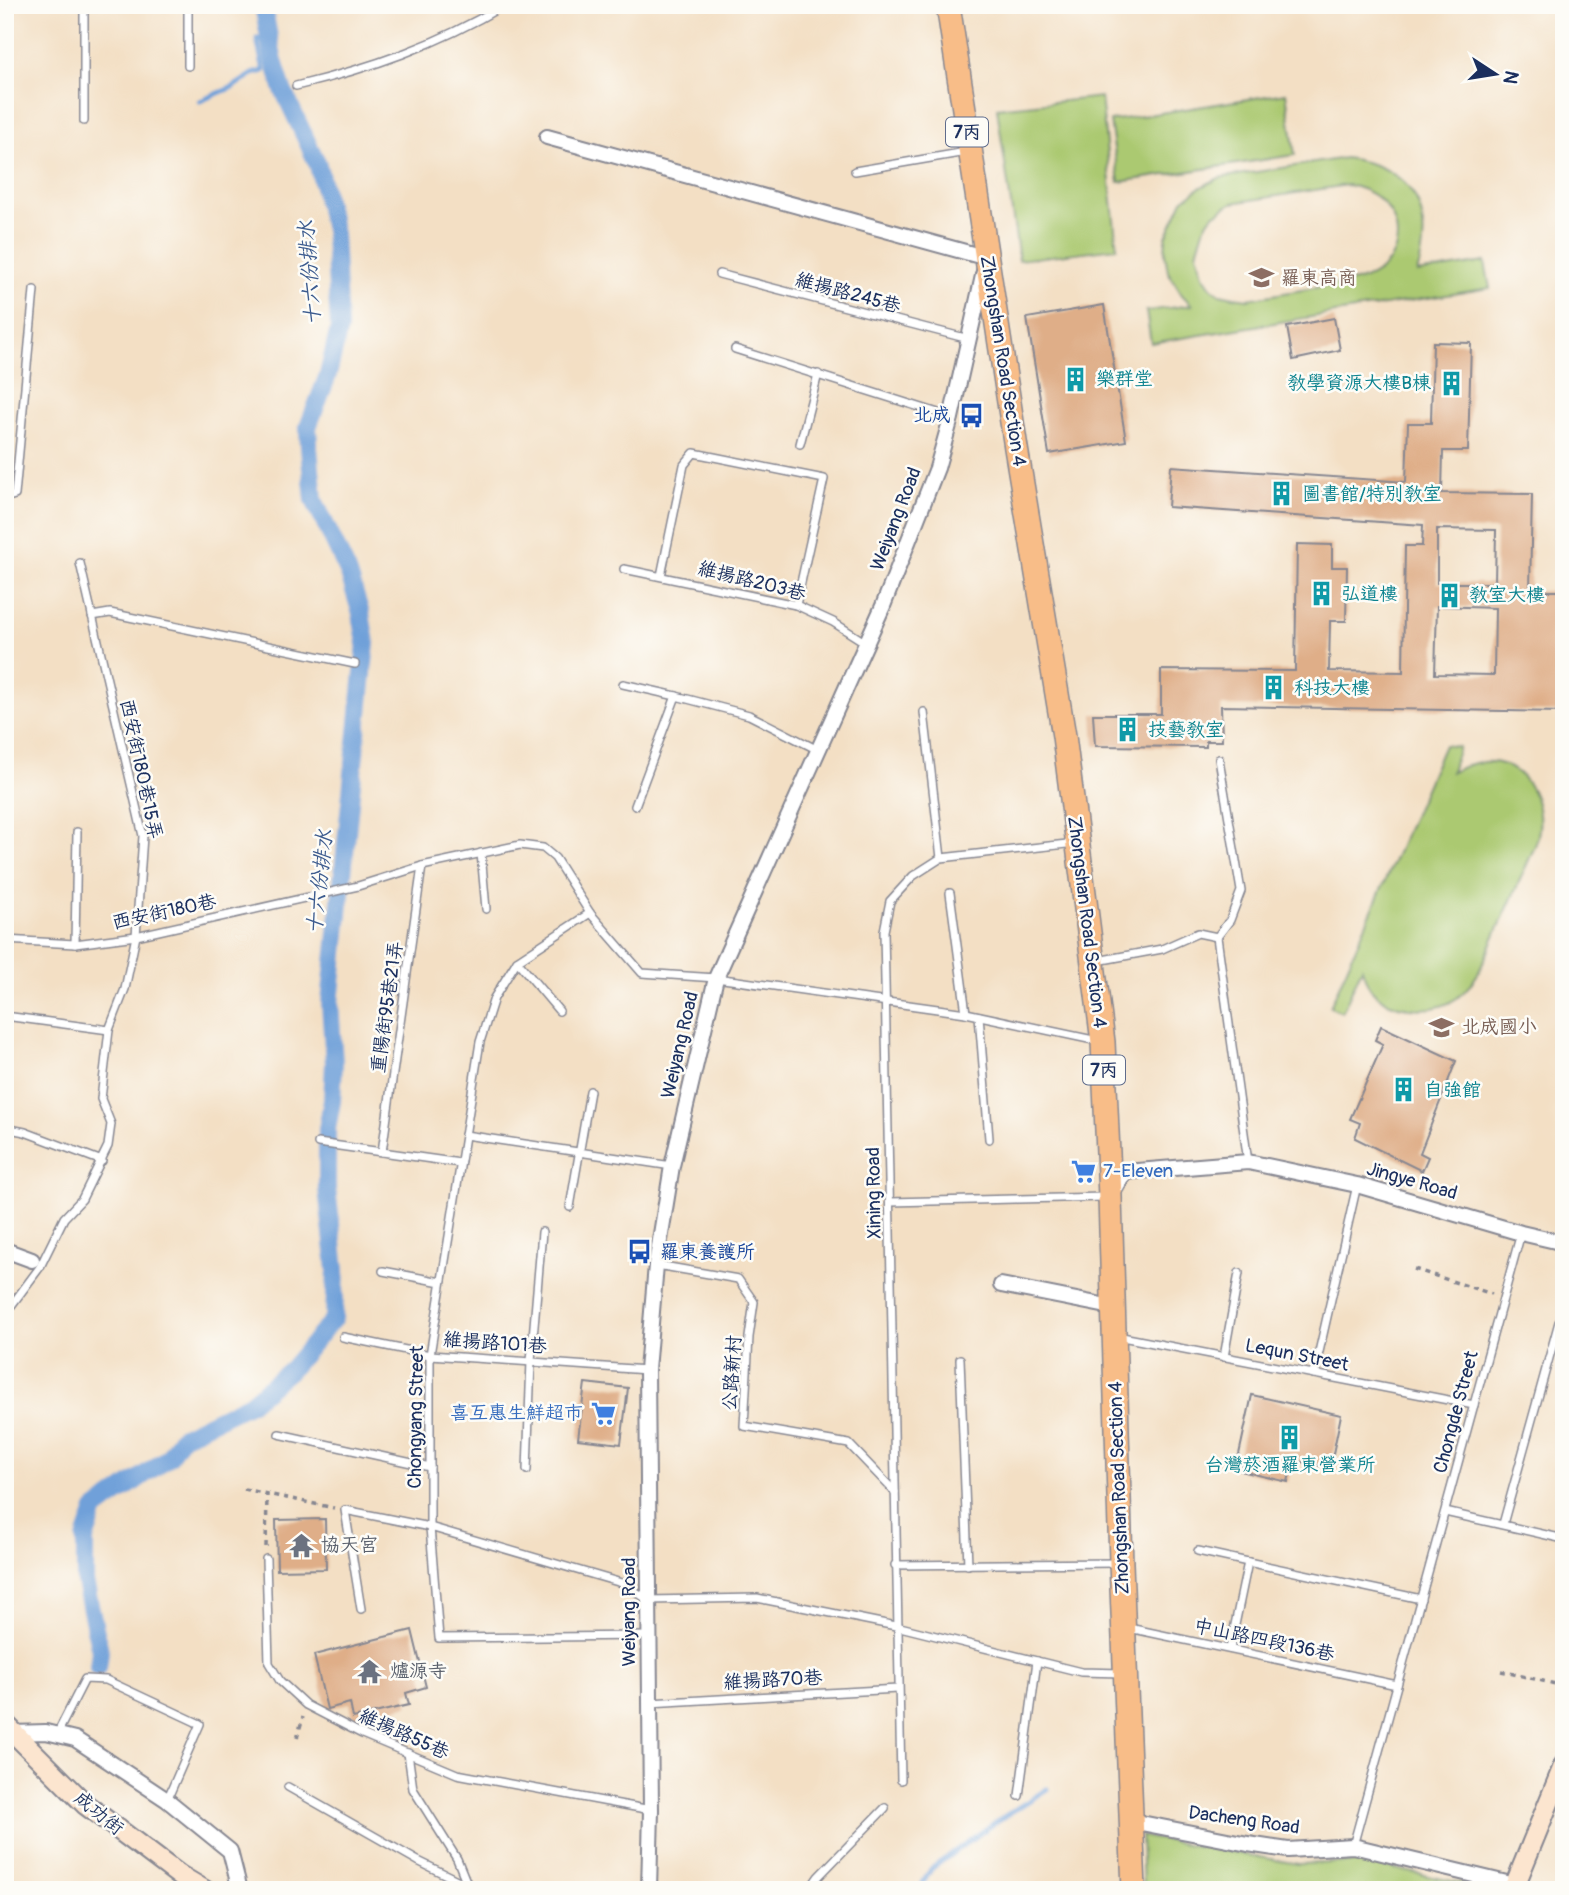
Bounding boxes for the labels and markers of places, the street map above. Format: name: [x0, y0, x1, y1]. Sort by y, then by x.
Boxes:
school or university icon: 羅東高商: [1247, 264, 1275, 292]
place label: 羅東高商: [1281, 266, 1357, 290]
building icon: 樂群堂: [1062, 365, 1090, 393]
place label: 樂群堂: [1096, 367, 1153, 391]
building icon: 教學資源大樓B棟: [1437, 369, 1465, 397]
place label: 教學資源大樓B棟: [1287, 371, 1431, 395]
bus stop icon: 北成: [957, 401, 985, 429]
place label: 北成: [913, 403, 951, 427]
building icon: 圖書館/特別教室: [1268, 480, 1296, 508]
place label: 圖書館/特別教室: [1302, 482, 1442, 506]
building icon: 弘道樓: [1307, 580, 1335, 608]
building icon: 教室大樓: [1435, 581, 1463, 609]
place label: 弘道樓: [1341, 582, 1398, 606]
place label: 教室大樓: [1469, 583, 1545, 607]
building icon: 科技大樓: [1260, 674, 1288, 702]
place label: 科技大樓: [1294, 676, 1370, 700]
building icon: 技藝教室: [1114, 716, 1142, 744]
place label: 技藝教室: [1148, 718, 1224, 742]
school or university icon: 北成國小: [1427, 1013, 1455, 1041]
place label: 北成國小: [1461, 1015, 1537, 1039]
building icon: 自強館: [1390, 1076, 1418, 1104]
place label: 自強館: [1424, 1078, 1481, 1102]
supermarket icon: 7-Eleven: [1069, 1157, 1097, 1185]
place label: 7-Eleven: [1103, 1159, 1173, 1183]
bus stop icon: 羅東養護所: [626, 1238, 654, 1266]
place label: 羅東養護所: [660, 1240, 755, 1264]
supermarket icon: 喜互惠生鮮超市: [589, 1399, 617, 1427]
place label: 喜互惠生鮮超市: [450, 1401, 583, 1425]
building icon: 台灣菸酒羅東營業所: [1276, 1423, 1304, 1451]
place label: 台灣菸酒羅東營業所: [1204, 1453, 1376, 1477]
temple icon: 協天宮: [287, 1531, 315, 1559]
place label: 協天宮: [321, 1533, 378, 1557]
temple icon: 爐源寺: [356, 1657, 384, 1685]
place label: 爐源寺: [390, 1659, 447, 1683]

